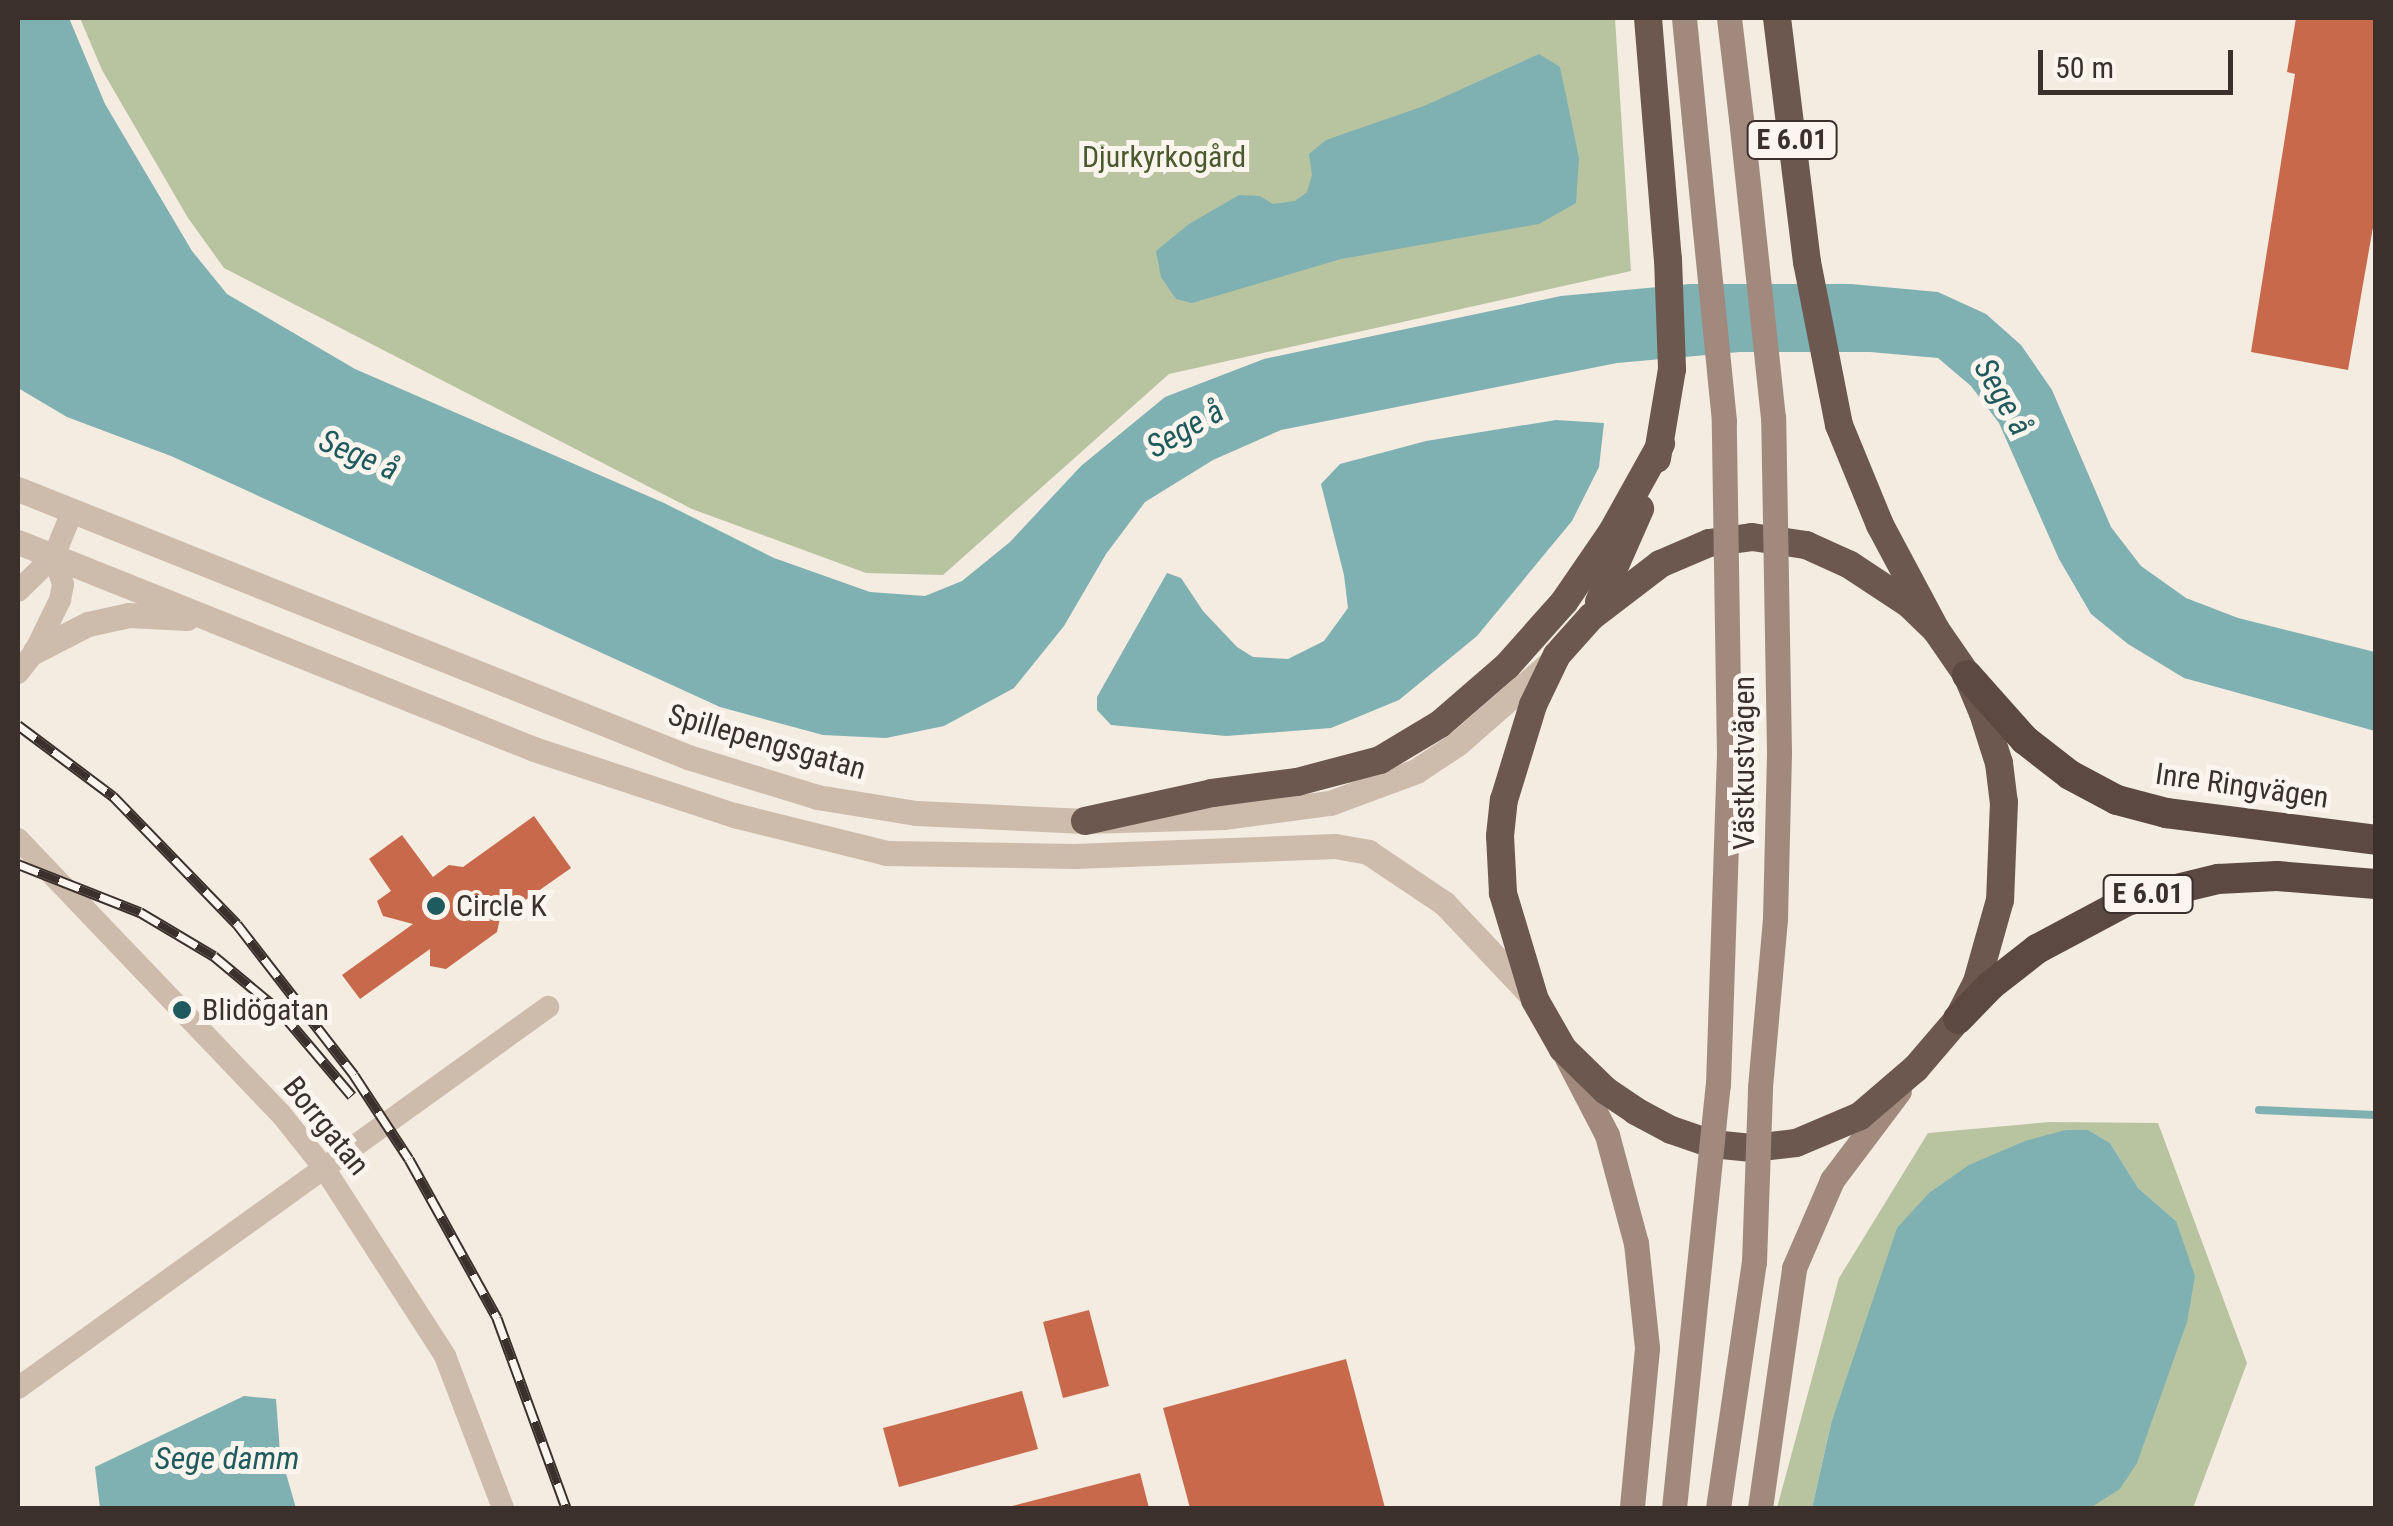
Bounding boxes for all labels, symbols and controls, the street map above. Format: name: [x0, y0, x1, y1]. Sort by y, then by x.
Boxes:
scale bar: [2043, 30, 2238, 92]
text: 50 m: [2055, 50, 2114, 85]
road number: E 6.01: [1744, 117, 1840, 163]
park label: Djurkyrkogård: [1082, 139, 1246, 175]
water label: Sege å: [1966, 352, 2040, 442]
water label: Sege å: [1140, 392, 1230, 466]
water label: Sege å: [313, 421, 405, 489]
street label: Västkustvägen: [1726, 676, 1762, 850]
street label: Spillepengsgatan: [664, 697, 870, 787]
street label: Inre Ringvägen: [2153, 756, 2331, 816]
road number: E 6.01: [2100, 871, 2196, 917]
place label: Circle K: [456, 888, 547, 924]
marker: Circle K: [425, 895, 447, 917]
place label: Blidögatan: [202, 992, 329, 1028]
marker: Blidögatan: [171, 999, 193, 1021]
street label: Borrgatan: [275, 1069, 377, 1183]
water label: Sege damm: [155, 1439, 299, 1477]

